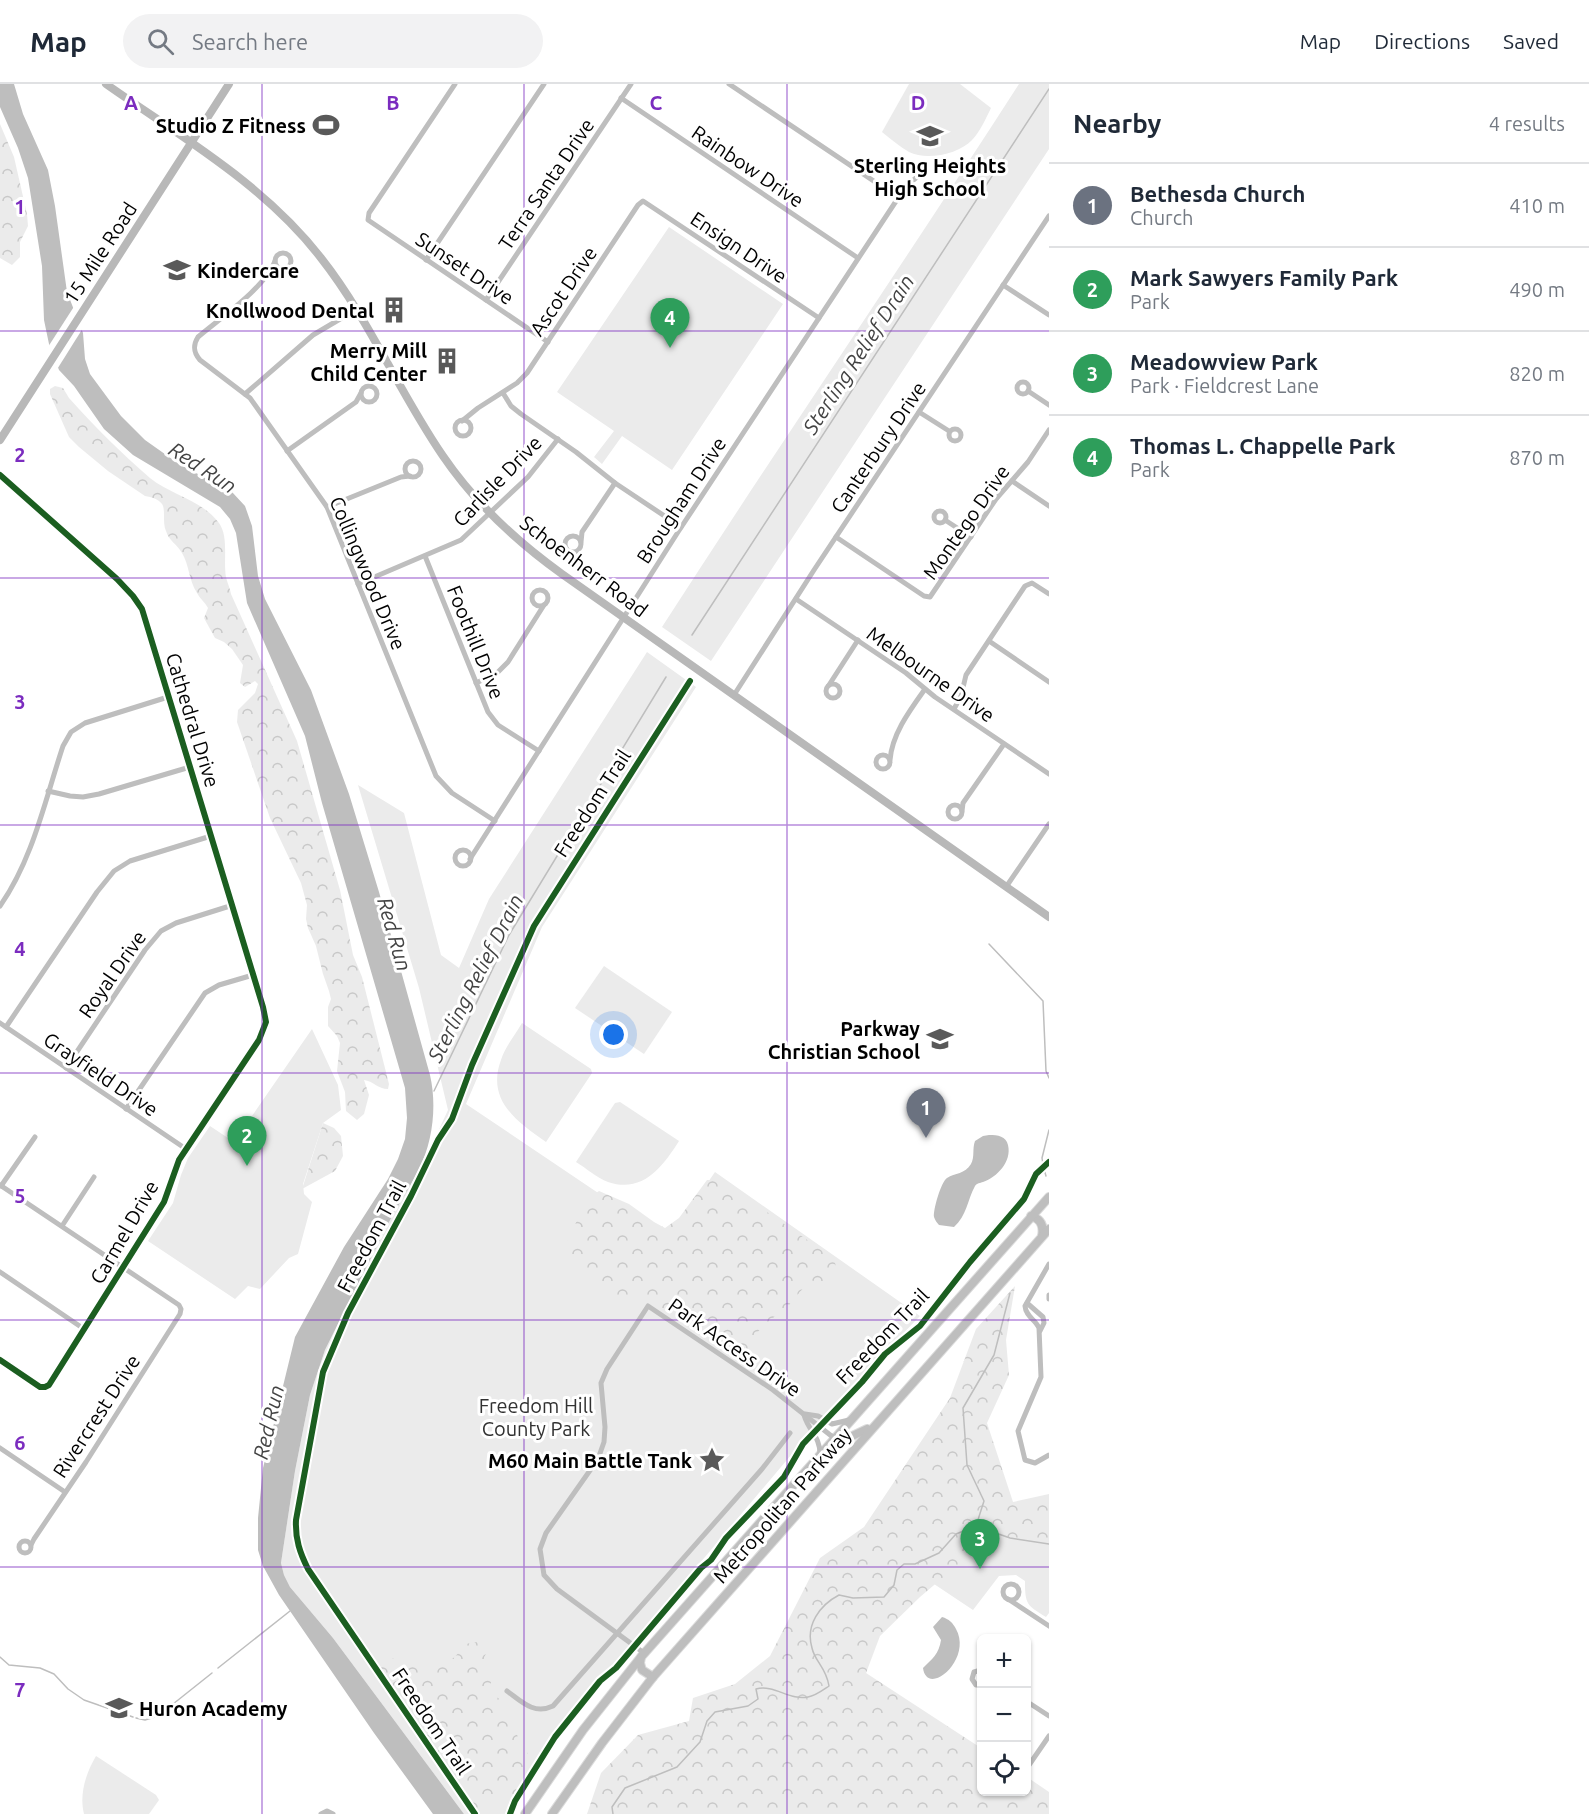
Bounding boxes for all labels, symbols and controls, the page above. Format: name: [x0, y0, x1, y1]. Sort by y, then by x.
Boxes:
search box: [123, 14, 543, 68]
icon: search: [144, 25, 177, 58]
text: Map: [30, 26, 87, 57]
text: Search here: [192, 29, 308, 54]
text: Map: [1300, 29, 1341, 53]
text: Directions: [1374, 29, 1470, 53]
text: Saved: [1503, 29, 1559, 53]
text: A: [124, 91, 138, 114]
text: B: [386, 91, 400, 114]
text: C: [650, 91, 663, 114]
text: D: [911, 91, 925, 114]
text: Nearby: [1073, 109, 1161, 138]
sports icon: Studio Z Fitness: [311, 110, 341, 140]
text: 4 results: [1489, 112, 1565, 135]
place label: Studio Z Fitness: [156, 114, 306, 137]
street label: Terra Santa Drive: [494, 114, 598, 254]
street label: Rainbow Drive: [688, 120, 808, 212]
school or university icon: Sterling Heights High School: [915, 121, 945, 151]
place label: Sterling Heights High School: [854, 154, 1006, 200]
text: Bethesda Church: [1130, 181, 1305, 206]
text: 1: [1087, 194, 1098, 217]
text: 410 m: [1509, 194, 1565, 217]
text: 1: [14, 195, 26, 218]
street label: 15 Mile Road: [59, 198, 141, 308]
street label: Ensign Drive: [687, 206, 791, 288]
text: Church: [1130, 206, 1193, 229]
street label: Sunset Drive: [412, 227, 518, 309]
street label: Ascot Drive: [525, 242, 601, 340]
school or university icon: Kindercare: [162, 255, 192, 285]
place label: Kindercare: [197, 259, 299, 282]
text: Mark Sawyers Family Park: [1130, 265, 1398, 290]
water label: Sterling Relief Drain: [797, 270, 918, 439]
text: 2: [1087, 278, 1098, 301]
text: 490 m: [1509, 278, 1565, 301]
text: Park: [1130, 290, 1170, 313]
building icon: Knollwood Dental: [379, 295, 409, 325]
pin: 4: [650, 298, 690, 348]
place label: Knollwood Dental: [206, 299, 374, 322]
place label: Merry Mill Child Center: [310, 339, 428, 385]
building icon: Merry Mill Child Center: [432, 346, 462, 376]
text: Meadowview Park: [1130, 349, 1318, 374]
text: 3: [1087, 362, 1098, 385]
text: 820 m: [1509, 362, 1565, 385]
text: Park · Fieldcrest Lane: [1130, 374, 1319, 397]
street label: Canterbury Drive: [826, 377, 930, 517]
street label: Carlisle Drive: [448, 431, 546, 531]
street label: Brougham Drive: [632, 433, 730, 567]
text: Thomas L. Chappelle Park: [1130, 433, 1395, 458]
water label: Red Run: [165, 436, 241, 498]
text: 2: [14, 443, 26, 466]
text: 4: [1087, 446, 1098, 469]
text: 870 m: [1509, 446, 1565, 469]
text: Park: [1130, 458, 1170, 481]
street label: Montego Drive: [918, 460, 1014, 584]
street label: Collingwood Drive: [325, 493, 411, 653]
street label: Schoenherr Road: [516, 511, 652, 621]
street label: Foothill Drive: [443, 582, 509, 702]
street label: Melbourne Drive: [863, 621, 999, 727]
street label: Cathedral Drive: [162, 650, 224, 790]
text: 3: [14, 690, 26, 713]
street label: Freedom Trail: [549, 745, 635, 861]
water label: Sterling Relief Drain: [422, 890, 528, 1067]
water label: Red Run: [373, 894, 417, 974]
street label: Royal Drive: [74, 926, 150, 1022]
text: 4: [14, 937, 26, 960]
place label: Parkway Christian School: [768, 1017, 920, 1063]
your location: [599, 1020, 628, 1049]
school or university icon: Parkway Christian School: [925, 1024, 955, 1054]
street label: Grayfield Drive: [39, 1027, 163, 1121]
pin: 1: [906, 1088, 946, 1138]
pin: 2: [228, 1116, 266, 1166]
street label: Carmel Drive: [85, 1176, 163, 1288]
street label: Freedom Trail: [332, 1176, 410, 1296]
text: 5: [14, 1184, 26, 1207]
street label: Freedom Trail: [831, 1284, 933, 1388]
street label: Park Access Drive: [664, 1293, 806, 1401]
street label: Rivercrest Drive: [48, 1350, 144, 1482]
water label: Red Run: [248, 1383, 288, 1461]
park label: Freedom Hill County Park: [479, 1394, 593, 1440]
street label: Metropolitan Parkway: [708, 1422, 856, 1587]
text: 6: [14, 1431, 26, 1454]
place icon: M60 Main Battle Tank: [697, 1445, 727, 1475]
place label: M60 Main Battle Tank: [488, 1449, 692, 1472]
pin: 3: [960, 1520, 1000, 1569]
map controls: [977, 1634, 1031, 1796]
button: +: [977, 1634, 1031, 1688]
street label: Freedom Trail: [388, 1663, 476, 1779]
text: 7: [14, 1678, 26, 1701]
button: −: [977, 1688, 1031, 1742]
school or university icon: Huron Academy: [104, 1693, 134, 1723]
place label: Huron Academy: [139, 1697, 288, 1720]
button: locate: [977, 1742, 1031, 1796]

